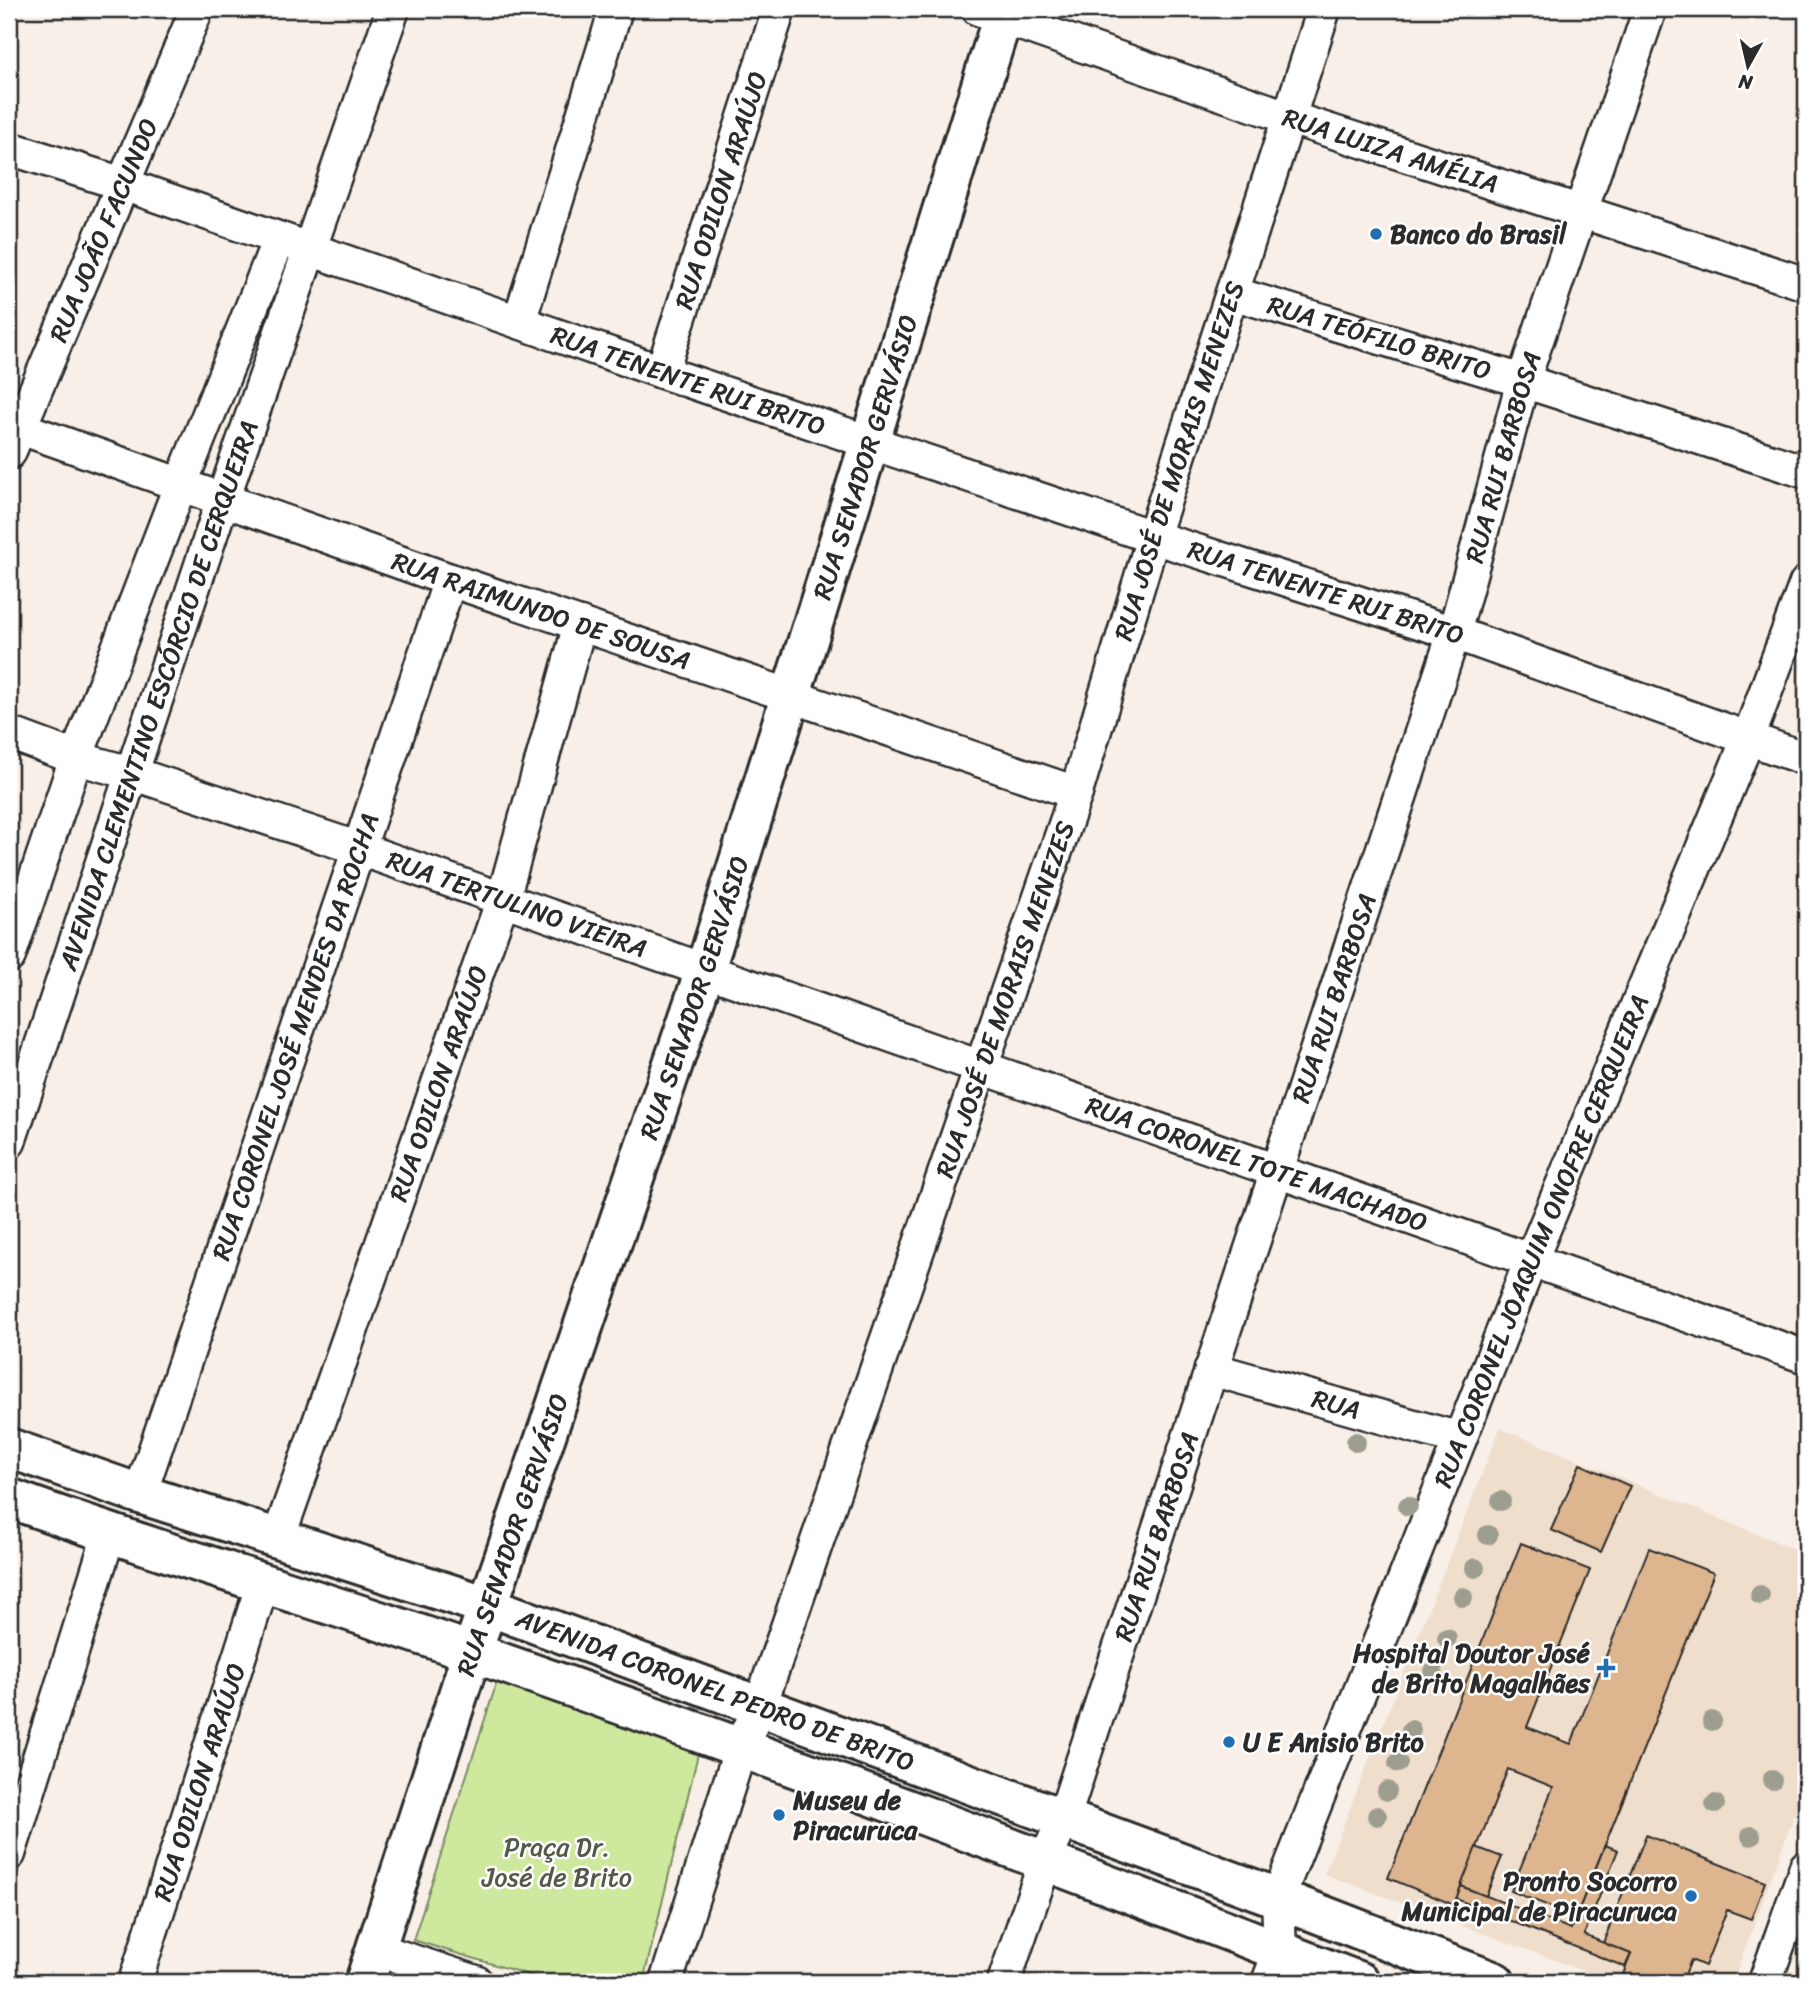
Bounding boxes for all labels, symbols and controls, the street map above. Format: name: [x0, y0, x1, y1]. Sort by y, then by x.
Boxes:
north arrow: [1714, 32, 1784, 102]
street label: RUA ODILON ARAÚJO: [661, 65, 780, 315]
text: N: [1736, 65, 1756, 100]
street label: RUA LUIZA AMÉLIA: [1276, 94, 1504, 207]
street label: RUA JOÃO FACUNDO: [35, 111, 171, 349]
place label: Banco do Brasil: [1390, 211, 1568, 257]
marker: Banco do Brasil: [1368, 226, 1384, 242]
street label: RUA JOSÉ DE MORAIS MENEZES: [1100, 275, 1258, 646]
street label: RUA TEÓFILO BRITO: [1262, 282, 1497, 393]
street label: RUA SENADOR GERVÁSIO: [799, 309, 931, 605]
street label: RUA TENENTE RUI BRITO: [544, 312, 832, 449]
street label: RUA RUI BARBOSA: [1451, 344, 1555, 568]
street label: AVENIDA CLEMENTINO ESCÓRCIO DE CERQUEIRA: [44, 414, 272, 977]
street label: RUA TENENTE RUI BRITO: [1182, 526, 1471, 658]
street label: RUA RAIMUNDO DE SOUSA: [385, 538, 697, 683]
street label: RUA CORONEL JOSÉ MENDES DA ROCHA: [198, 807, 392, 1267]
street label: RUA JOSÉ DE MORAIS MENEZES: [922, 814, 1088, 1184]
street label: RUA TERTULINO VIEIRA: [380, 837, 654, 971]
street label: RUA SENADOR GERVÁSIO: [626, 850, 762, 1146]
street label: RUA RUI BARBOSA: [1278, 887, 1390, 1109]
street label: RUA ODILON ARAÚJO: [375, 959, 501, 1208]
street label: RUA CORONEL JOAQUIM ONOFRE CERQUEIRA: [1420, 987, 1662, 1495]
street label: RUA CORONEL TOTE MACHADO: [1079, 1083, 1434, 1245]
street label: RUA: [1307, 1375, 1366, 1433]
street label: RUA SENADOR GERVÁSIO: [443, 1387, 582, 1682]
street label: RUA RUI BARBOSA: [1100, 1425, 1212, 1647]
street label: AVENIDA CORONEL PEDRO DE BRITO: [508, 1595, 922, 1785]
place label: Hospital Doutor José de Brito Magalhães: [1353, 1630, 1591, 1706]
street label: RUA ODILON ARAÚJO: [139, 1657, 259, 1907]
marker: Hospital Doutor José de Brito Magalhães: [1596, 1658, 1616, 1678]
place label: U E Anisio Brito: [1243, 1719, 1425, 1765]
marker: U E Anisio Brito: [1221, 1734, 1237, 1750]
place label: Museu de Piracuruca: [792, 1777, 918, 1853]
marker: Museu de Piracuruca: [771, 1807, 787, 1823]
park label: Praça Dr. José de Brito: [481, 1824, 632, 1900]
place label: Pronto Socorro Municipal de Piracuruca: [1401, 1858, 1678, 1934]
marker: Pronto Socorro Municipal de Piracuruca: [1683, 1888, 1699, 1904]

